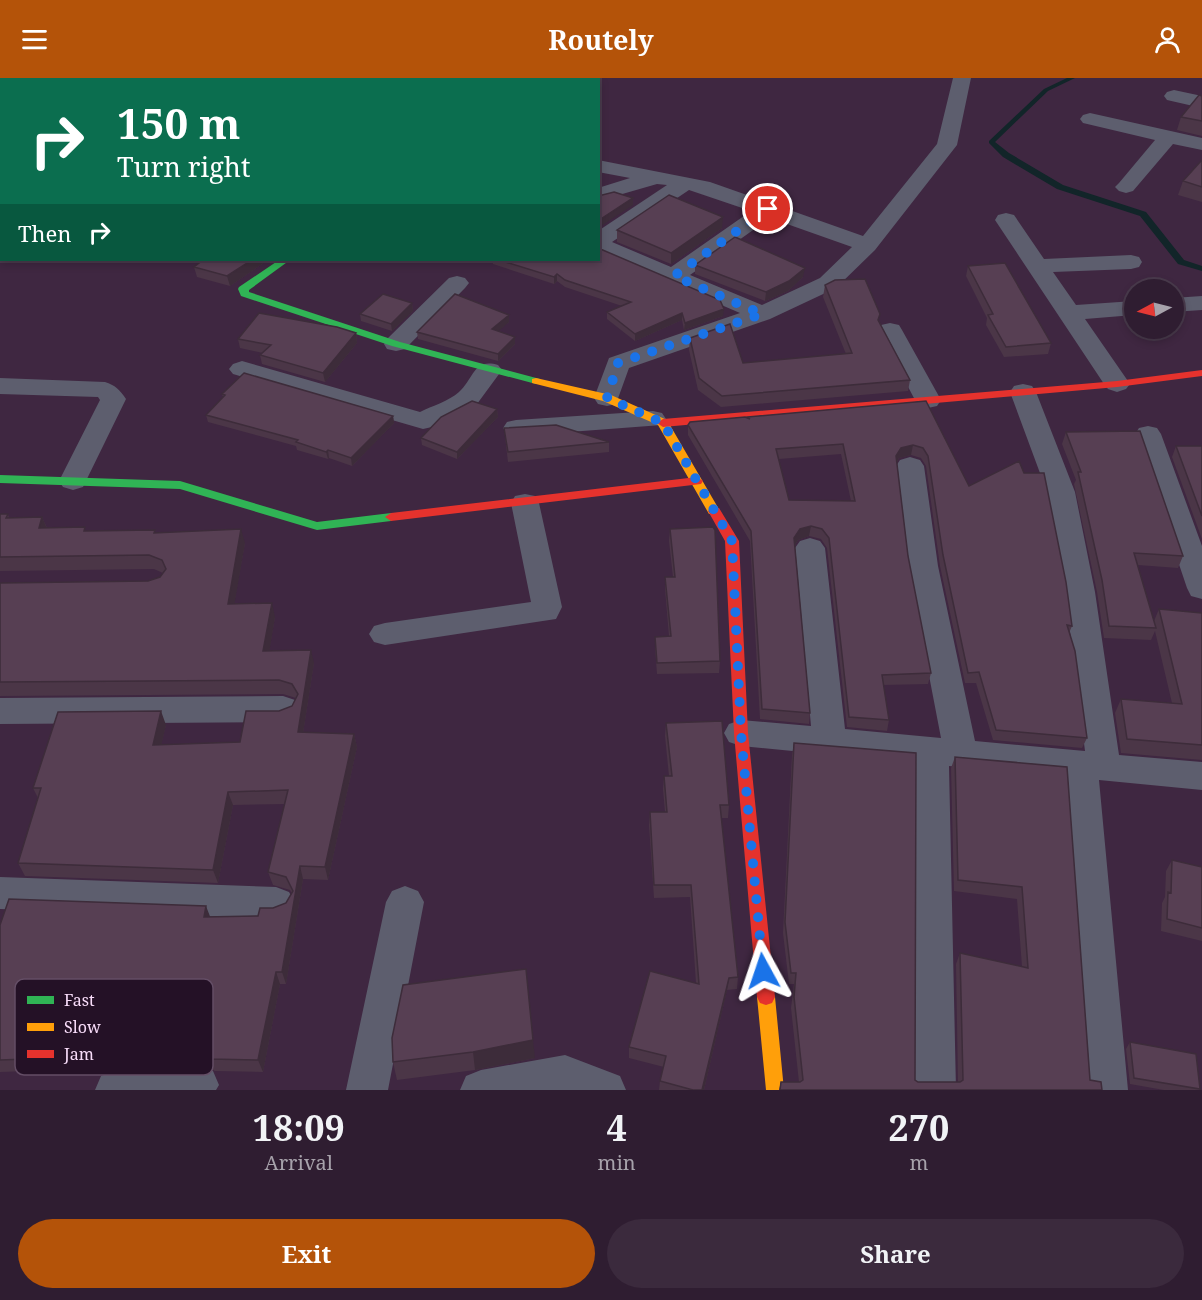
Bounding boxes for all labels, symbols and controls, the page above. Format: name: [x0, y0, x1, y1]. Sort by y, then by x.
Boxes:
text: Routely: [548, 21, 654, 58]
icon: menu: [18, 23, 51, 56]
icon: person: [1151, 23, 1184, 56]
text: 150 m: [117, 94, 241, 151]
icon: right: [18, 102, 96, 180]
text: Turn right: [117, 148, 250, 185]
pin: [742, 183, 793, 234]
icon: arrive: [751, 192, 784, 225]
icon: right: [83, 216, 116, 249]
text: Then: [18, 218, 71, 248]
north arrow: [1124, 279, 1184, 339]
map controls: [1124, 279, 1184, 339]
position arrow: [731, 939, 795, 1003]
legend: [15, 979, 213, 1075]
text: Fast: [64, 989, 95, 1011]
text: Slow: [64, 1016, 101, 1038]
text: Jam: [63, 1043, 94, 1065]
text: 18:09: [253, 1103, 345, 1152]
text: 4: [606, 1103, 627, 1152]
text: 270: [888, 1103, 949, 1152]
text: Arrival: [265, 1149, 333, 1176]
text: min: [598, 1149, 636, 1176]
text: m: [909, 1149, 928, 1176]
button: Exit: [18, 1219, 595, 1288]
button: Share: [607, 1219, 1184, 1288]

